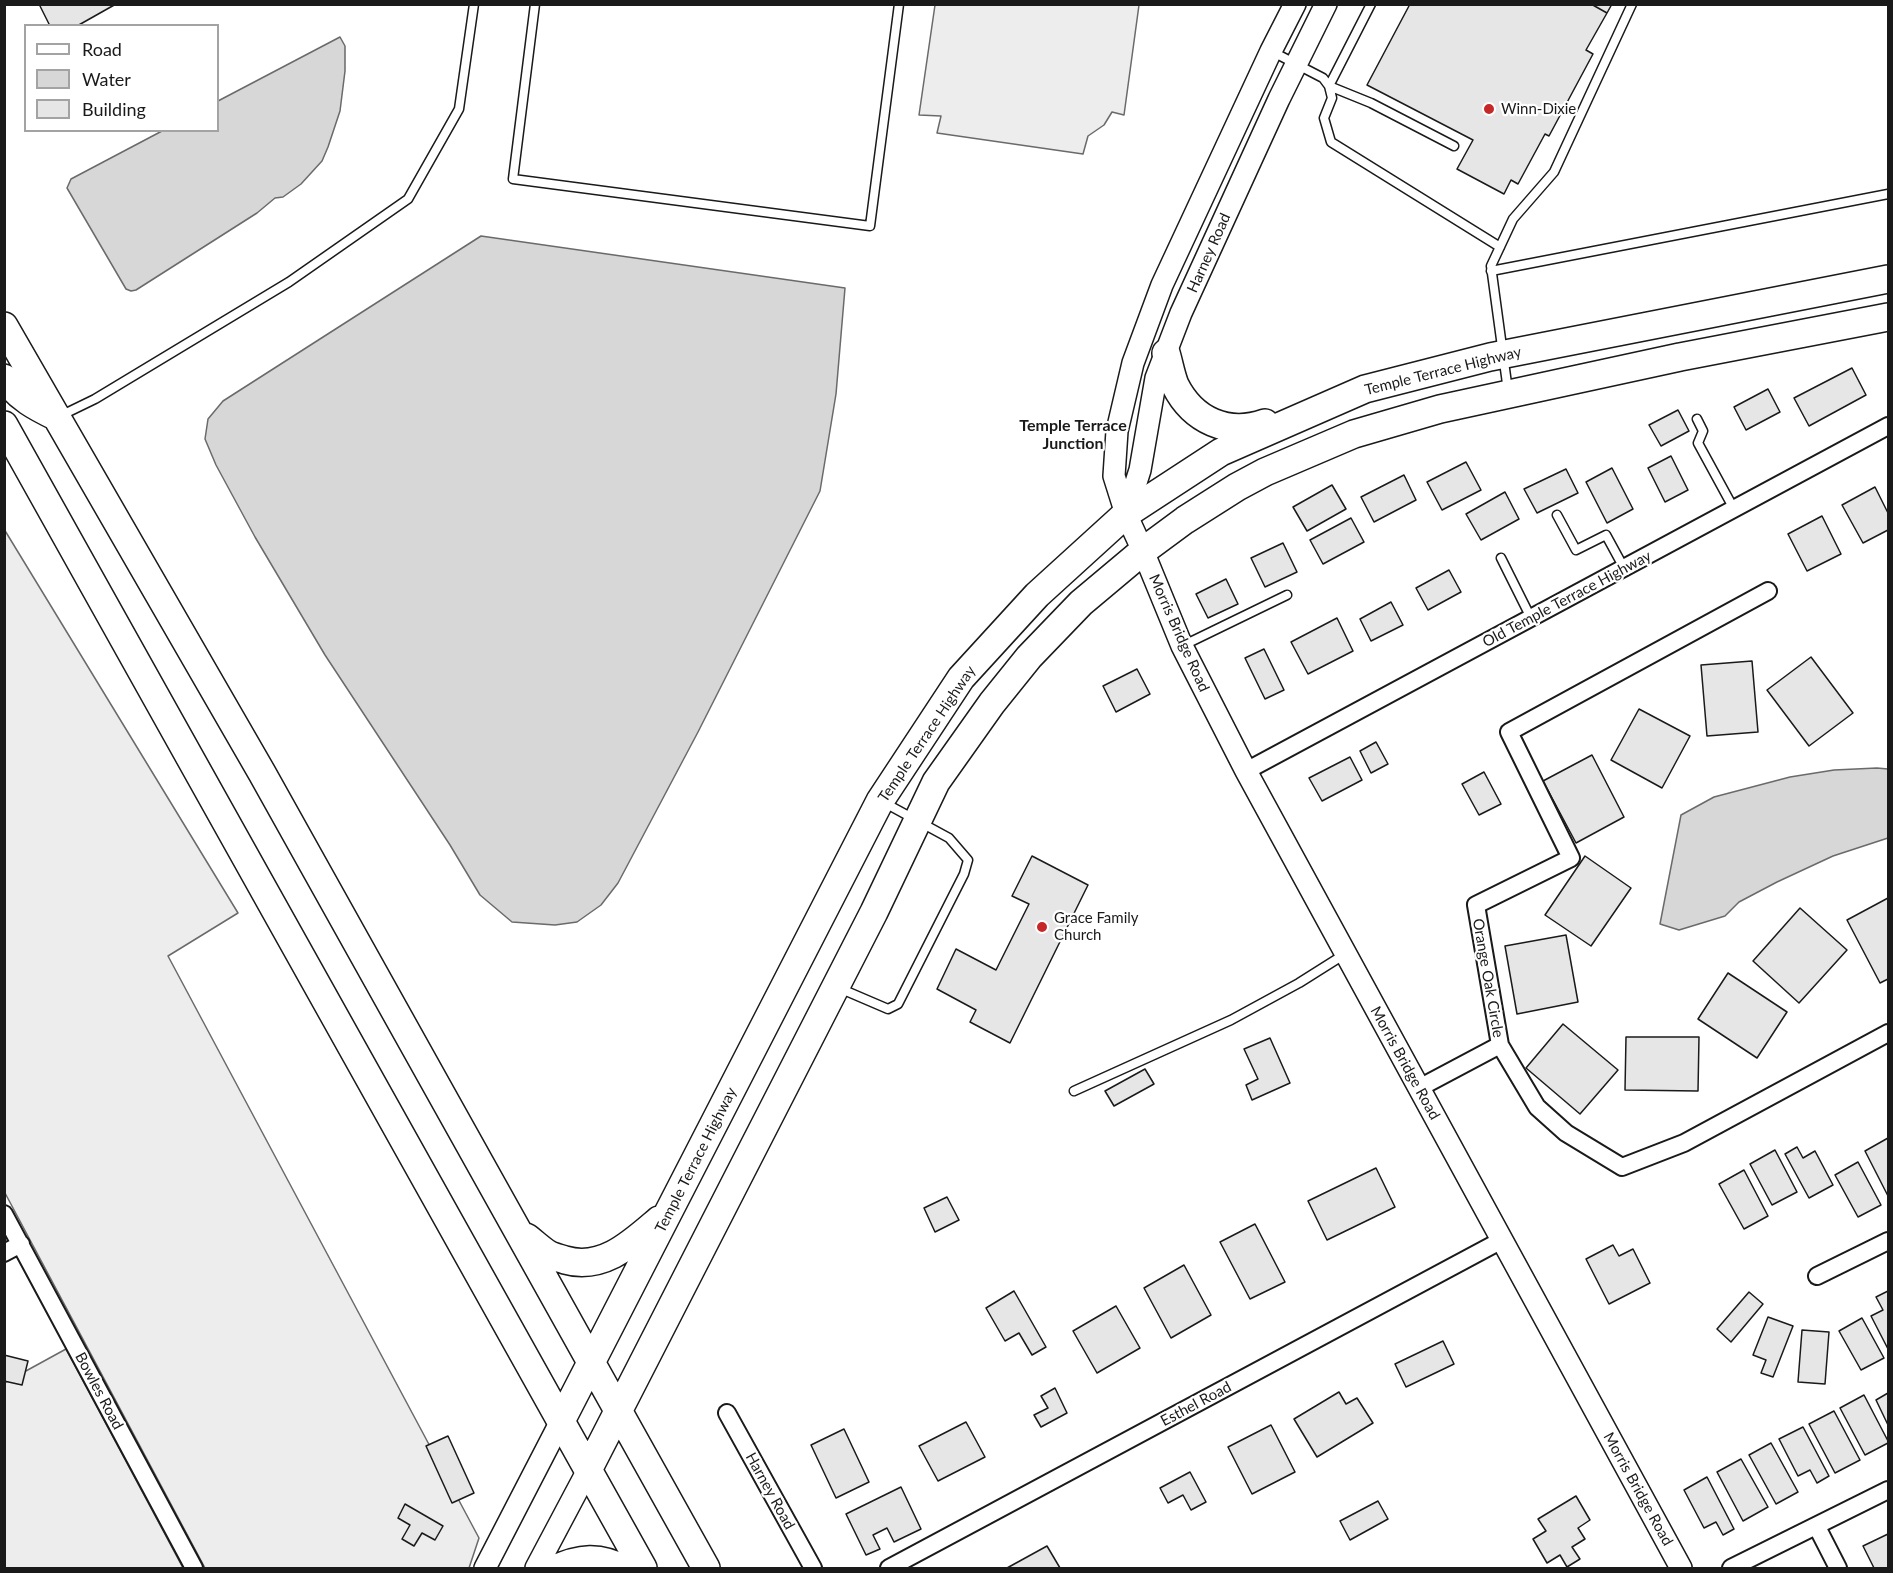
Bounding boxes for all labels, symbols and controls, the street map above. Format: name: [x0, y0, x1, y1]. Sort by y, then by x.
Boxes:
legend: [24, 24, 219, 132]
text: Road: [82, 38, 122, 60]
text: Water: [82, 68, 131, 90]
text: Building: [82, 98, 146, 120]
place label: Winn-Dixie: [1501, 100, 1576, 118]
marker: Winn-Dixie: [1482, 102, 1496, 116]
street label: Harney Road: [1183, 210, 1235, 296]
street label: Temple Terrace Highway: [1363, 343, 1523, 399]
district label: Temple Terrace Junction: [1019, 416, 1127, 454]
street label: Old Temple Terrace Highway: [1480, 547, 1654, 651]
street label: Morris Bridge Road: [1145, 571, 1213, 695]
street label: Temple Terrace Highway: [875, 662, 979, 806]
place label: Grace Family Church: [1054, 909, 1139, 944]
street label: Orange Oak Circle: [1469, 917, 1507, 1039]
marker: Grace Family Church: [1035, 920, 1049, 934]
street label: Morris Bridge Road: [1366, 1003, 1444, 1123]
street label: Temple Terrace Highway: [651, 1084, 741, 1236]
street label: Bowles Road: [71, 1349, 127, 1433]
street label: Esthel Road: [1158, 1378, 1234, 1430]
street label: Morris Bridge Road: [1599, 1429, 1677, 1549]
street label: Harney Road: [742, 1449, 798, 1533]

